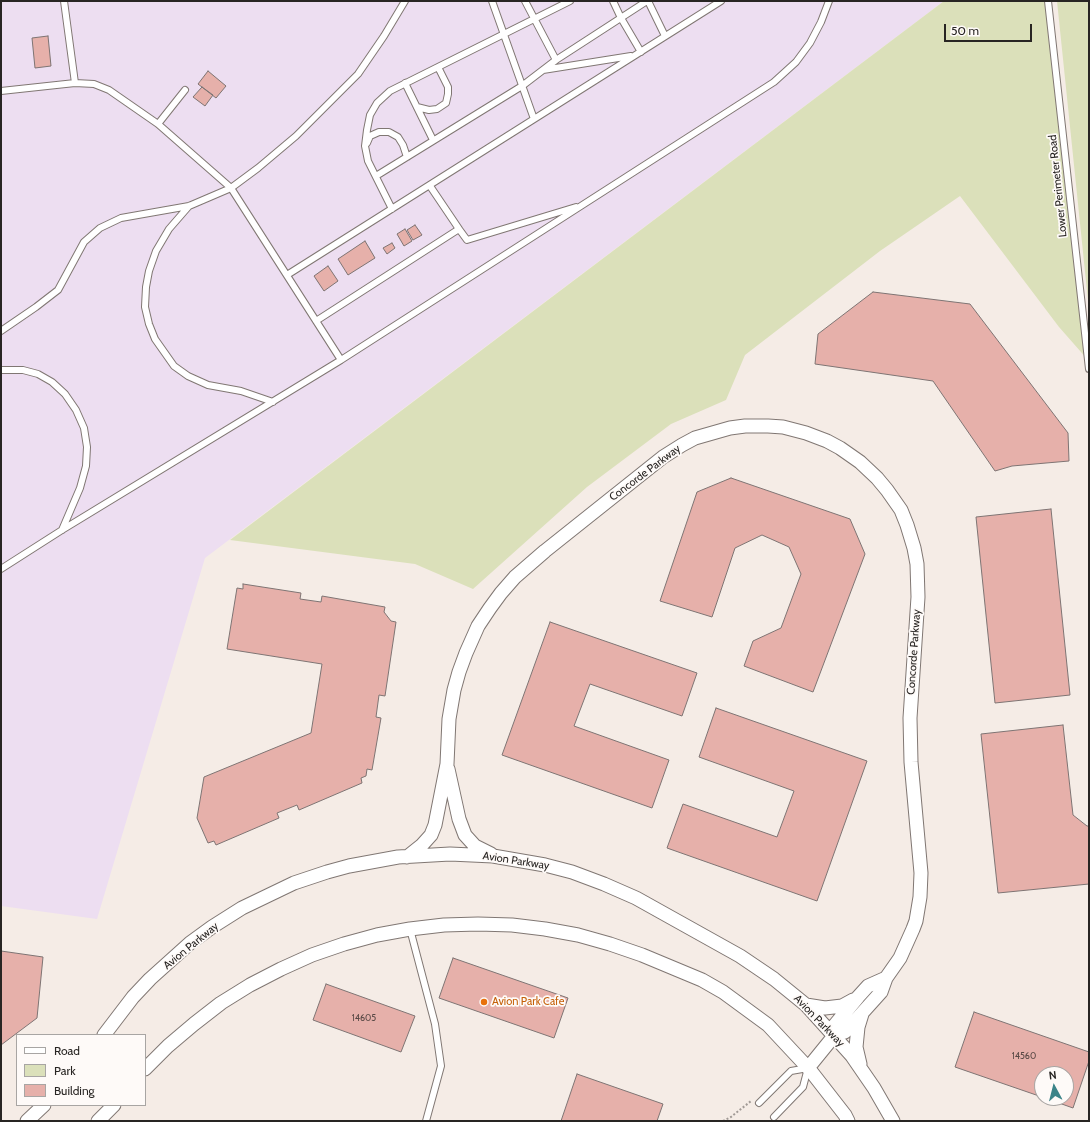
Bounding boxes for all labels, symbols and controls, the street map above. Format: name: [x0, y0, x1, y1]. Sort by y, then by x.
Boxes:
scale bar: [946, 16, 1034, 42]
text: 50 m: [951, 23, 979, 38]
street label: Lower Perimeter Road: [1046, 134, 1070, 238]
street label: Concorde Parkway: [607, 442, 683, 504]
street label: Concorde Parkway: [904, 609, 924, 695]
street label: Avion Parkway: [482, 849, 550, 873]
street label: Avion Parkway: [161, 920, 221, 972]
street label: Avion Parkway: [791, 992, 847, 1050]
place label: Avion Park Cafe: [492, 995, 564, 1009]
marker: Avion Park Cafe: [479, 997, 489, 1007]
house number: 14605: [352, 1013, 376, 1023]
legend: [16, 1034, 146, 1106]
text: Road: [54, 1043, 80, 1058]
house number: 14560: [1012, 1051, 1036, 1061]
text: Park: [54, 1063, 76, 1078]
north arrow: [1034, 1066, 1074, 1106]
text: N: [1048, 1068, 1057, 1083]
text: Building: [54, 1083, 95, 1098]

